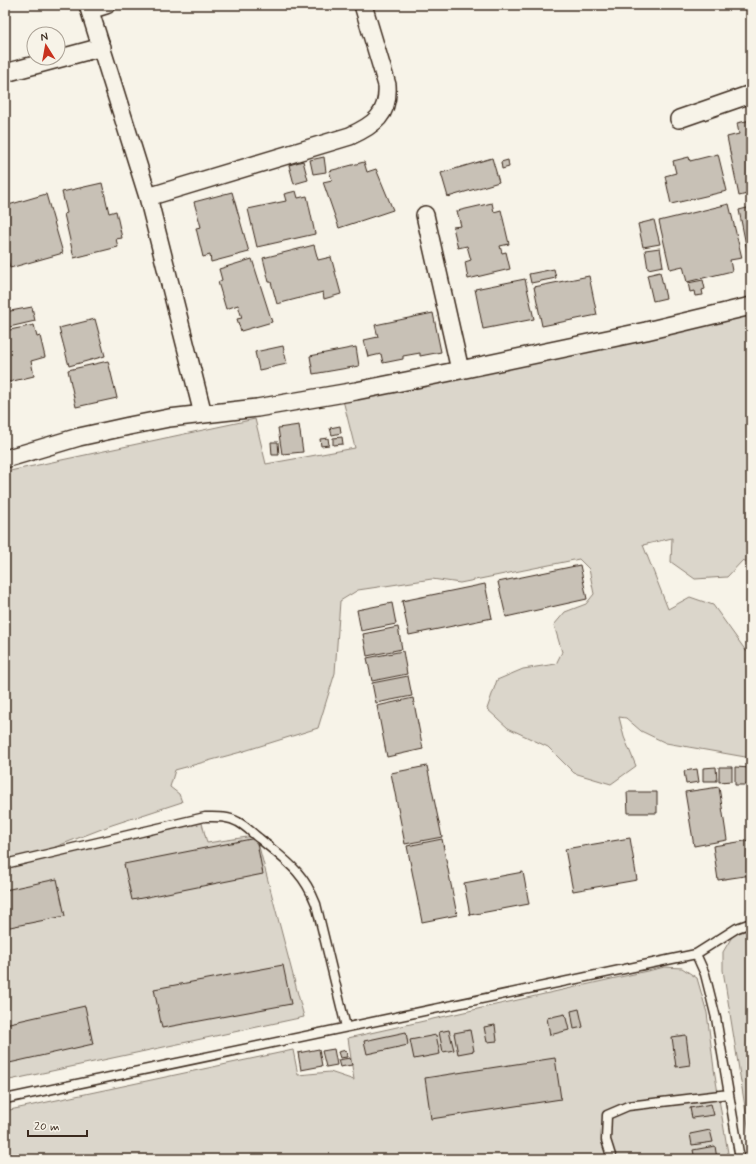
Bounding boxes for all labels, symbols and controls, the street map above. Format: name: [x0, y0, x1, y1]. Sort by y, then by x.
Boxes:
north arrow: [26, 26, 66, 66]
text: N: [39, 30, 49, 45]
scale bar: [28, 1112, 87, 1138]
text: 20 m: [34, 1119, 60, 1135]

